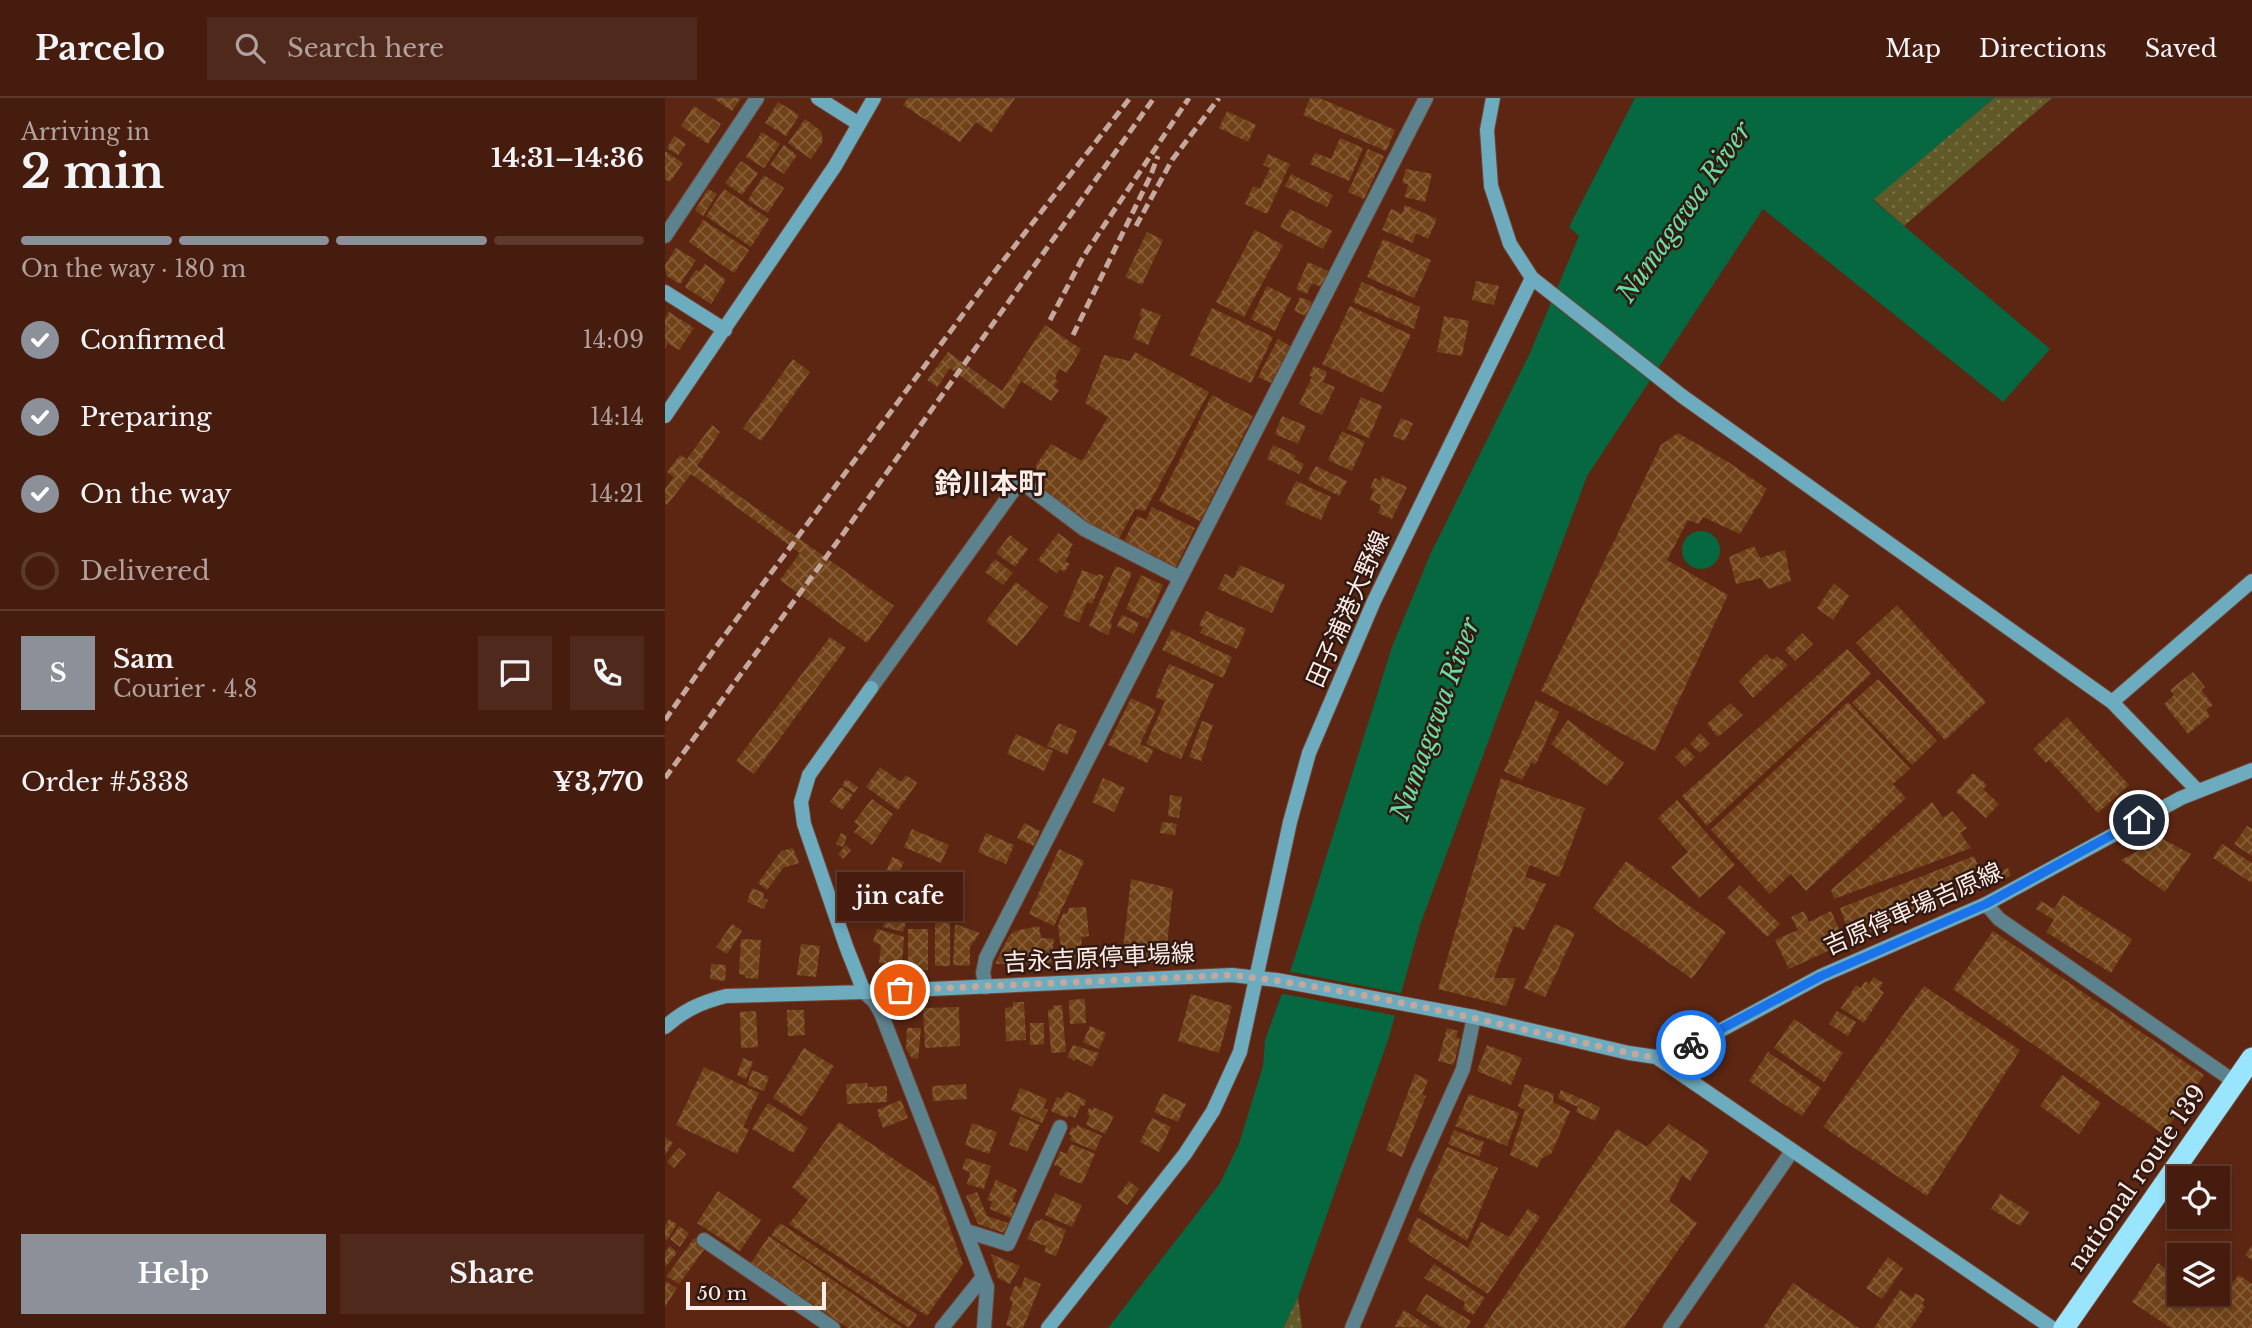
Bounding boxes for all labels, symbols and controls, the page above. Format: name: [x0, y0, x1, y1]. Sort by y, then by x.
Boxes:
search box: [207, 17, 697, 80]
text: Parcelo: [35, 28, 165, 69]
icon: search: [231, 29, 269, 67]
text: Search here: [287, 32, 444, 64]
text: Map: [1885, 34, 1941, 63]
text: Directions: [1979, 34, 2107, 63]
text: Saved: [2145, 34, 2217, 63]
water label: Numagawa River: [1609, 115, 1759, 309]
text: Arriving in: [21, 118, 150, 146]
text: 14:31–14:36: [491, 142, 644, 174]
text: 2 min: [21, 143, 164, 200]
text: On the way · 180 m: [21, 255, 246, 283]
icon: check: [21, 321, 59, 359]
text: Confirmed: [80, 324, 225, 356]
text: 14:09: [583, 326, 644, 354]
icon: check: [21, 398, 59, 436]
text: Preparing: [80, 401, 212, 433]
text: 14:14: [590, 403, 644, 431]
district label: 鈴川本町: [934, 466, 1046, 501]
icon: check: [21, 475, 59, 513]
text: On the way: [80, 478, 232, 510]
text: 14:21: [589, 480, 644, 508]
street label: 田子浦港大野線: [1300, 526, 1395, 691]
text: Delivered: [80, 555, 210, 587]
water label: Numagawa River: [1383, 612, 1487, 826]
button: chat: [478, 636, 552, 710]
button: phone: [570, 636, 644, 710]
text: Sam: [113, 643, 174, 675]
text: S: [49, 657, 67, 689]
text: Courier · 4.8: [113, 675, 258, 703]
text: Order #5338: [21, 766, 189, 798]
text: ¥3,770: [552, 766, 644, 798]
pin: [2109, 790, 2169, 850]
icon: home: [2120, 801, 2158, 839]
street label: 吉原停車場吉原線: [1819, 856, 2006, 961]
callout: jin cafe: [837, 871, 963, 920]
text: jin cafe: [856, 882, 944, 910]
street label: 吉永吉原停車場線: [1002, 938, 1196, 977]
pin: [870, 960, 930, 1020]
icon: bag: [881, 971, 919, 1009]
courier: [1656, 1010, 1726, 1080]
icon: bike: [1672, 1026, 1710, 1064]
street label: national route 139: [2061, 1079, 2212, 1277]
map controls: [2167, 1166, 2230, 1306]
button: locate: [2167, 1166, 2230, 1229]
button: Help: [21, 1234, 326, 1314]
button: Share: [340, 1234, 644, 1314]
button: layers: [2167, 1243, 2230, 1306]
scale bar: [686, 1279, 826, 1311]
text: 50 m: [697, 1282, 747, 1305]

